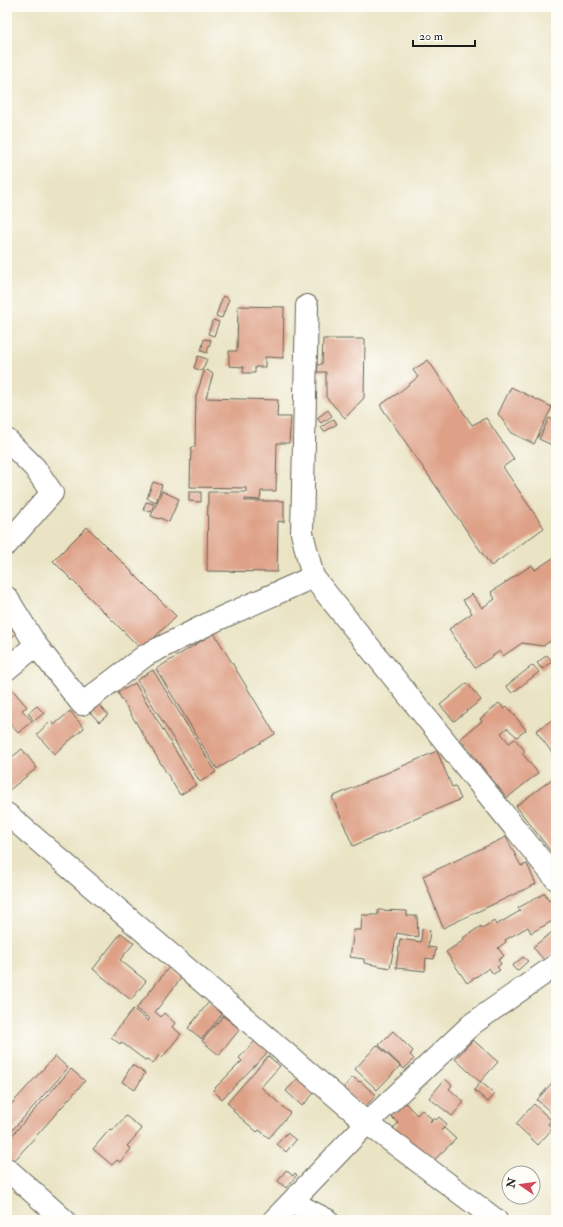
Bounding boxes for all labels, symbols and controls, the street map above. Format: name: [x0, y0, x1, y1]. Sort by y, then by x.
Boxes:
scale bar: [413, 22, 475, 48]
text: 20 m: [419, 29, 444, 44]
north arrow: [501, 1165, 541, 1205]
text: N: [504, 1175, 519, 1190]

